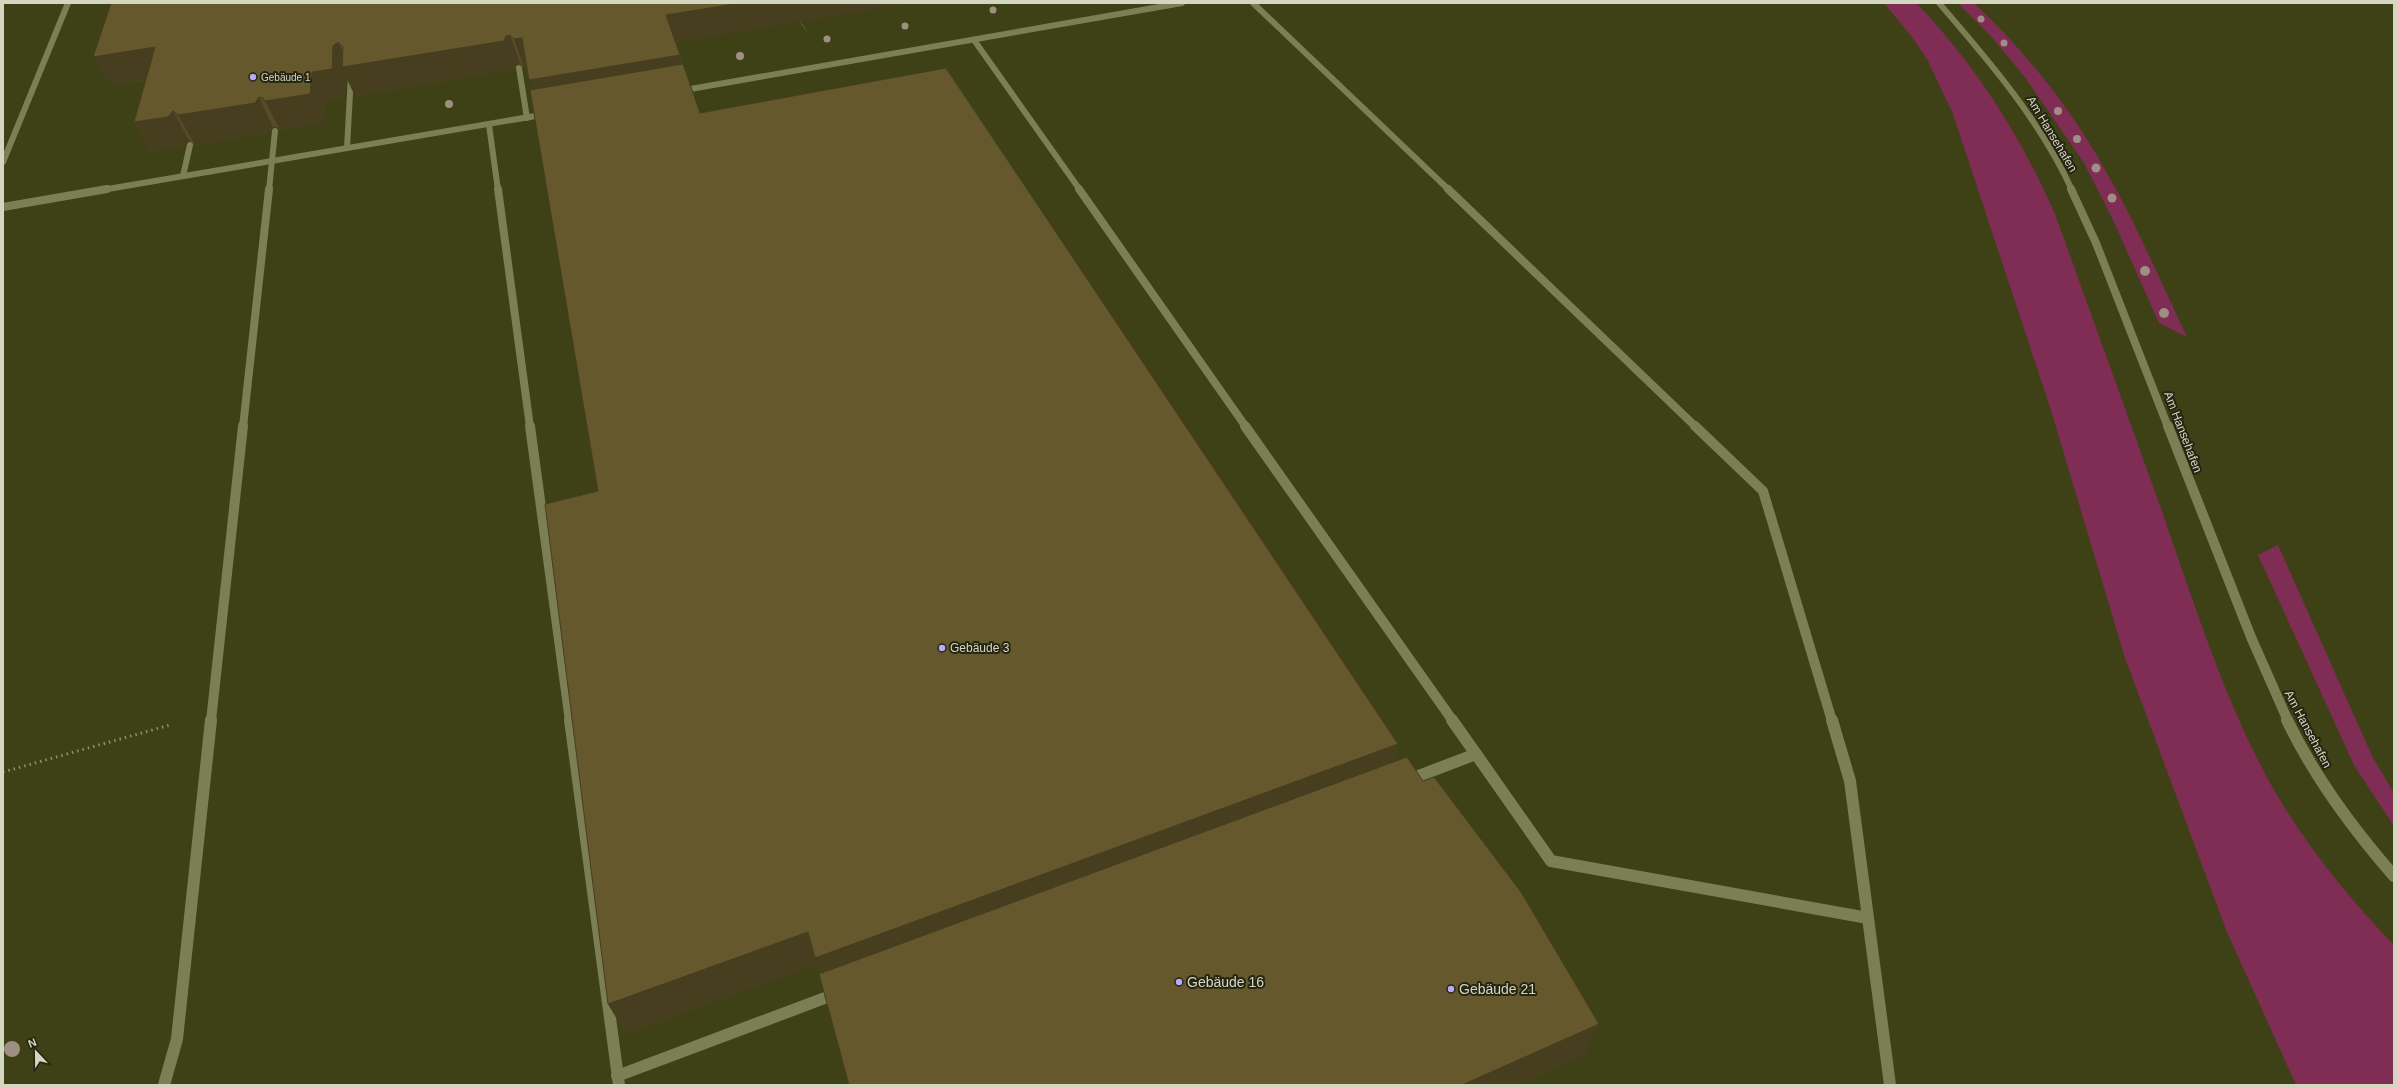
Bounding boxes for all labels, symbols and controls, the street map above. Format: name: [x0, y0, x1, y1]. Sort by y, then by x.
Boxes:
marker: Gebäude 1: [248, 72, 258, 82]
place label: Gebäude 1: [261, 72, 311, 83]
street label: Am Hansehafen: [2024, 94, 2080, 174]
street label: Am Hansehafen: [2161, 389, 2205, 475]
place label: Gebäude 3: [950, 641, 1010, 655]
marker: Gebäude 3: [937, 643, 947, 653]
street label: Am Hansehafen: [2282, 688, 2334, 770]
place label: Gebäude 16: [1187, 974, 1264, 990]
marker: Gebäude 16: [1174, 977, 1184, 987]
place label: Gebäude 21: [1459, 981, 1536, 997]
marker: Gebäude 21: [1446, 984, 1456, 994]
north arrow: [16, 1032, 56, 1072]
text: N: [26, 1036, 38, 1050]

